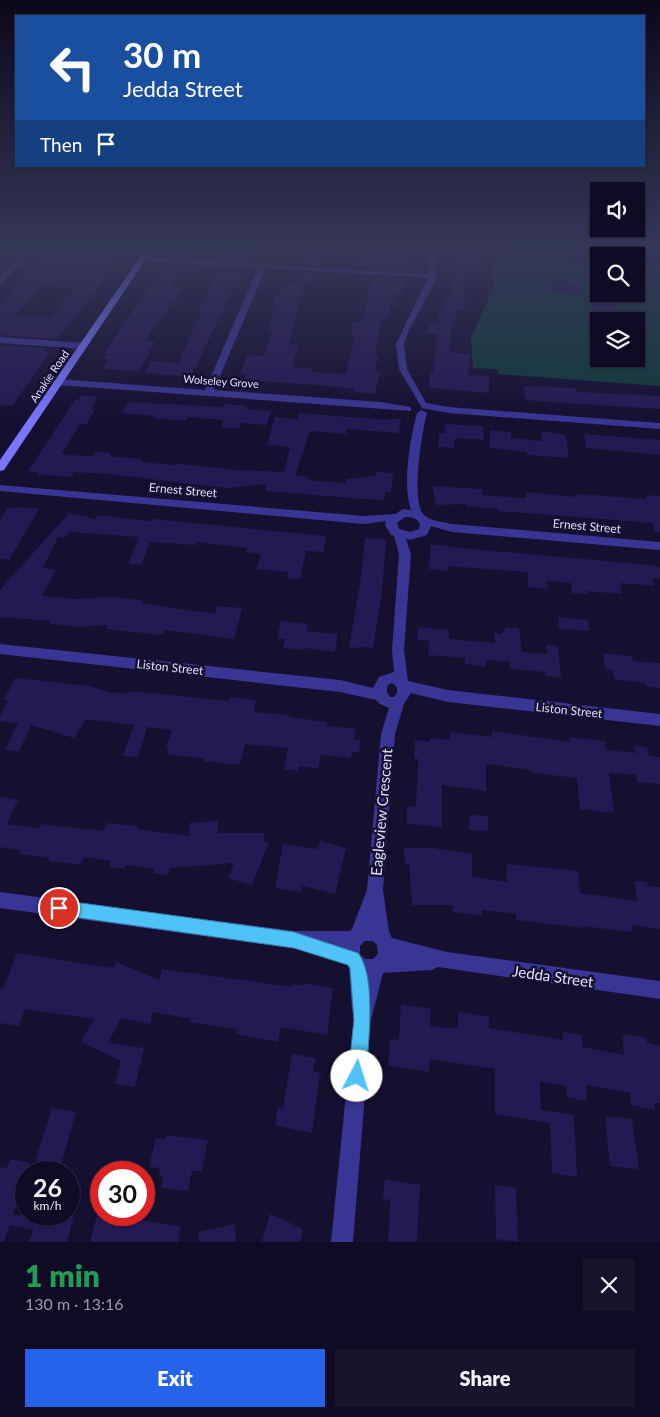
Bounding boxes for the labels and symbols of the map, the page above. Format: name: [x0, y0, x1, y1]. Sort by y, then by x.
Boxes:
street label: Anakie Road: [27, 347, 71, 405]
street label: Wolseley Grove: [183, 372, 259, 390]
street label: Ernest Street: [148, 480, 218, 501]
street label: Ernest Street: [552, 516, 622, 537]
street label: Liston Street: [136, 656, 205, 678]
street label: Liston Street: [535, 699, 604, 721]
street label: Eagleview Crescent: [366, 747, 396, 876]
pin: [38, 887, 80, 929]
street label: Jedda Street: [511, 961, 595, 991]
position arrow: [330, 1049, 382, 1101]
speed limit sign: 30: [90, 1161, 155, 1226]

